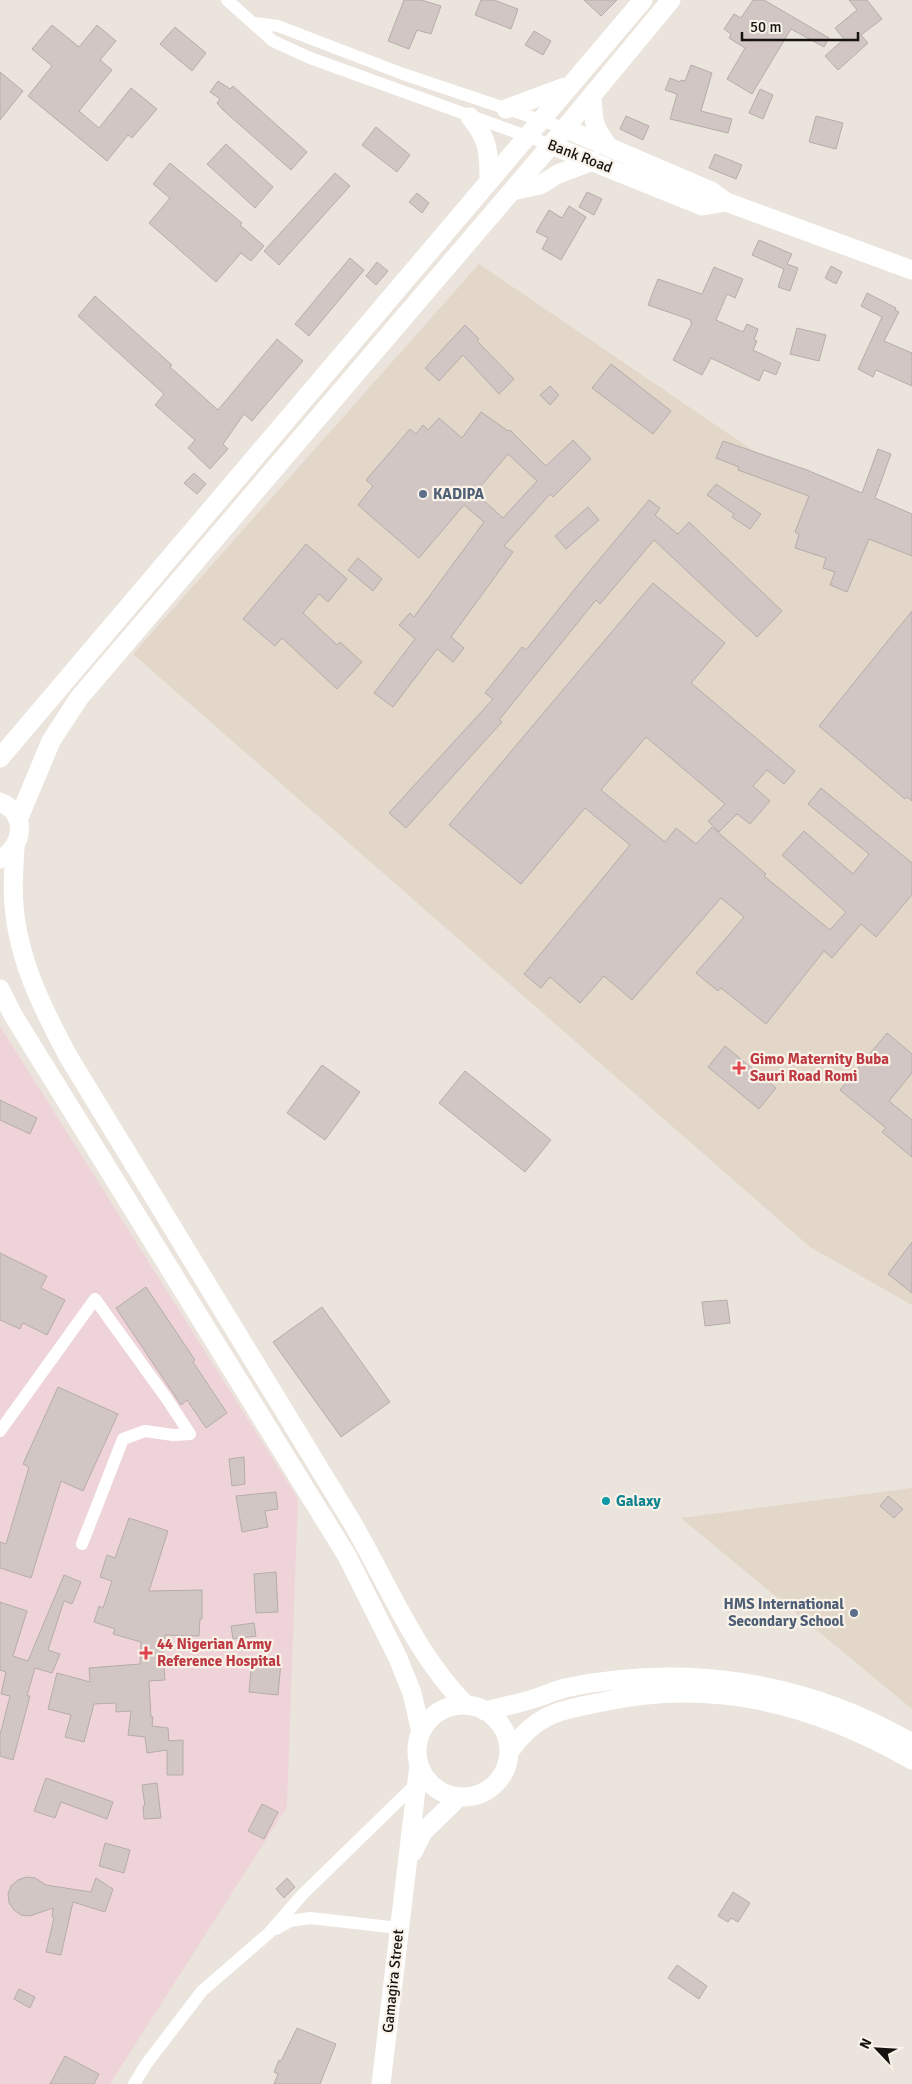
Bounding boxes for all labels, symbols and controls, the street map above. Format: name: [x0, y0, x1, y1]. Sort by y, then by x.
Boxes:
scale bar: [742, 10, 858, 42]
text: 50 m: [750, 18, 781, 36]
street label: Bank Road: [545, 135, 615, 177]
place label: KADIPA: [433, 485, 485, 503]
marker: KADIPA: [417, 488, 429, 500]
place label: Gimo Maternity Buba Sauri Road Romi: [750, 1050, 889, 1085]
marker: Gimo Maternity Buba Sauri Road Romi: [732, 1061, 746, 1075]
place label: Galaxy: [616, 1492, 661, 1510]
marker: Galaxy: [600, 1495, 612, 1507]
place label: HMS International Secondary School: [723, 1595, 844, 1630]
marker: HMS International Secondary School: [848, 1607, 860, 1619]
place label: 44 Nigerian Army Reference Hospital: [157, 1635, 281, 1670]
marker: 44 Nigerian Army Reference Hospital: [139, 1646, 153, 1660]
street label: Gamagira Street: [379, 1928, 407, 2034]
north arrow: [852, 2024, 902, 2074]
text: N: [856, 2036, 875, 2052]

